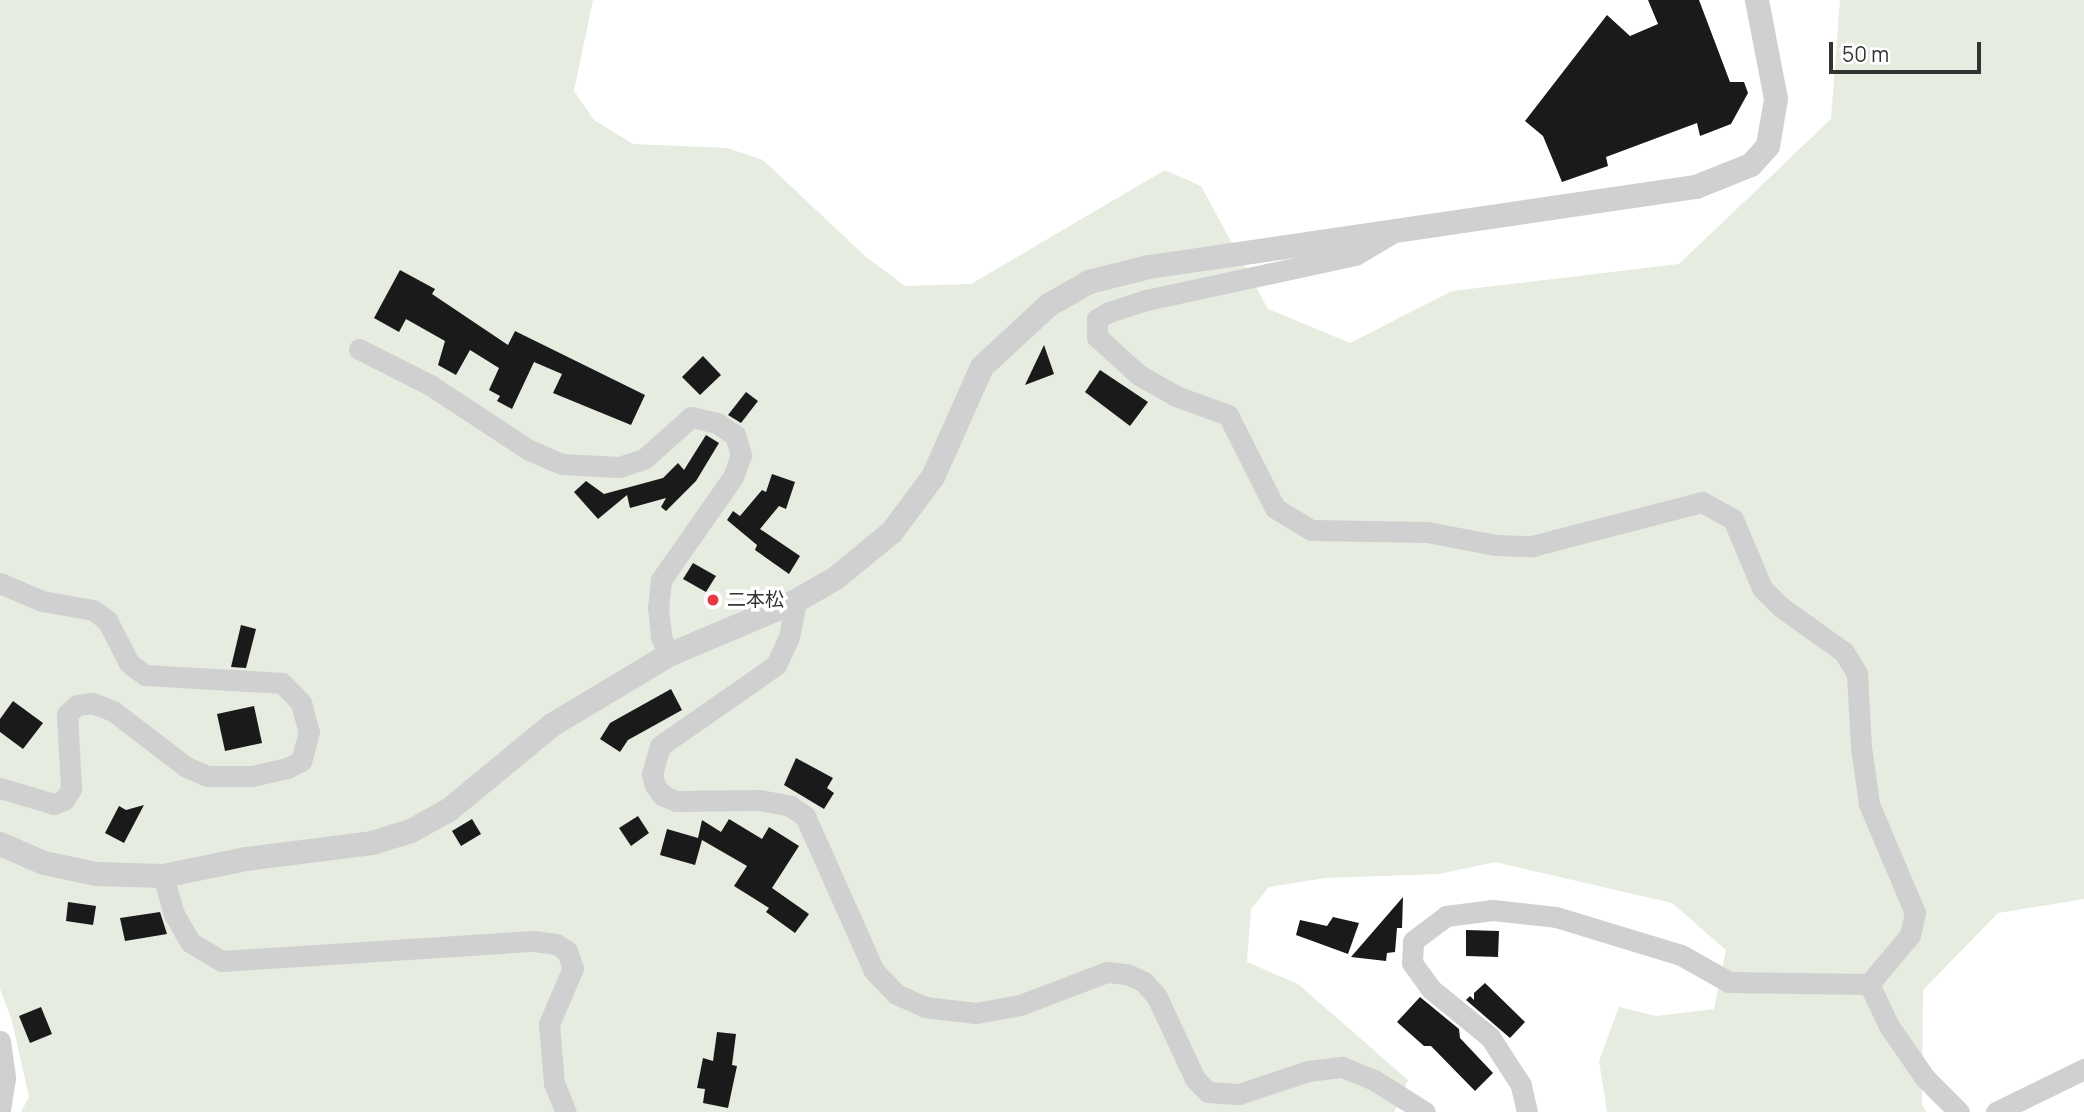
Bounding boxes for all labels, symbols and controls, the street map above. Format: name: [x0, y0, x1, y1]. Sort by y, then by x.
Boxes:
scale bar: [1832, 28, 1984, 72]
text: 50 m: [1842, 40, 1889, 68]
place label: 二本松: [727, 589, 784, 611]
marker: 二本松: [705, 592, 721, 608]

